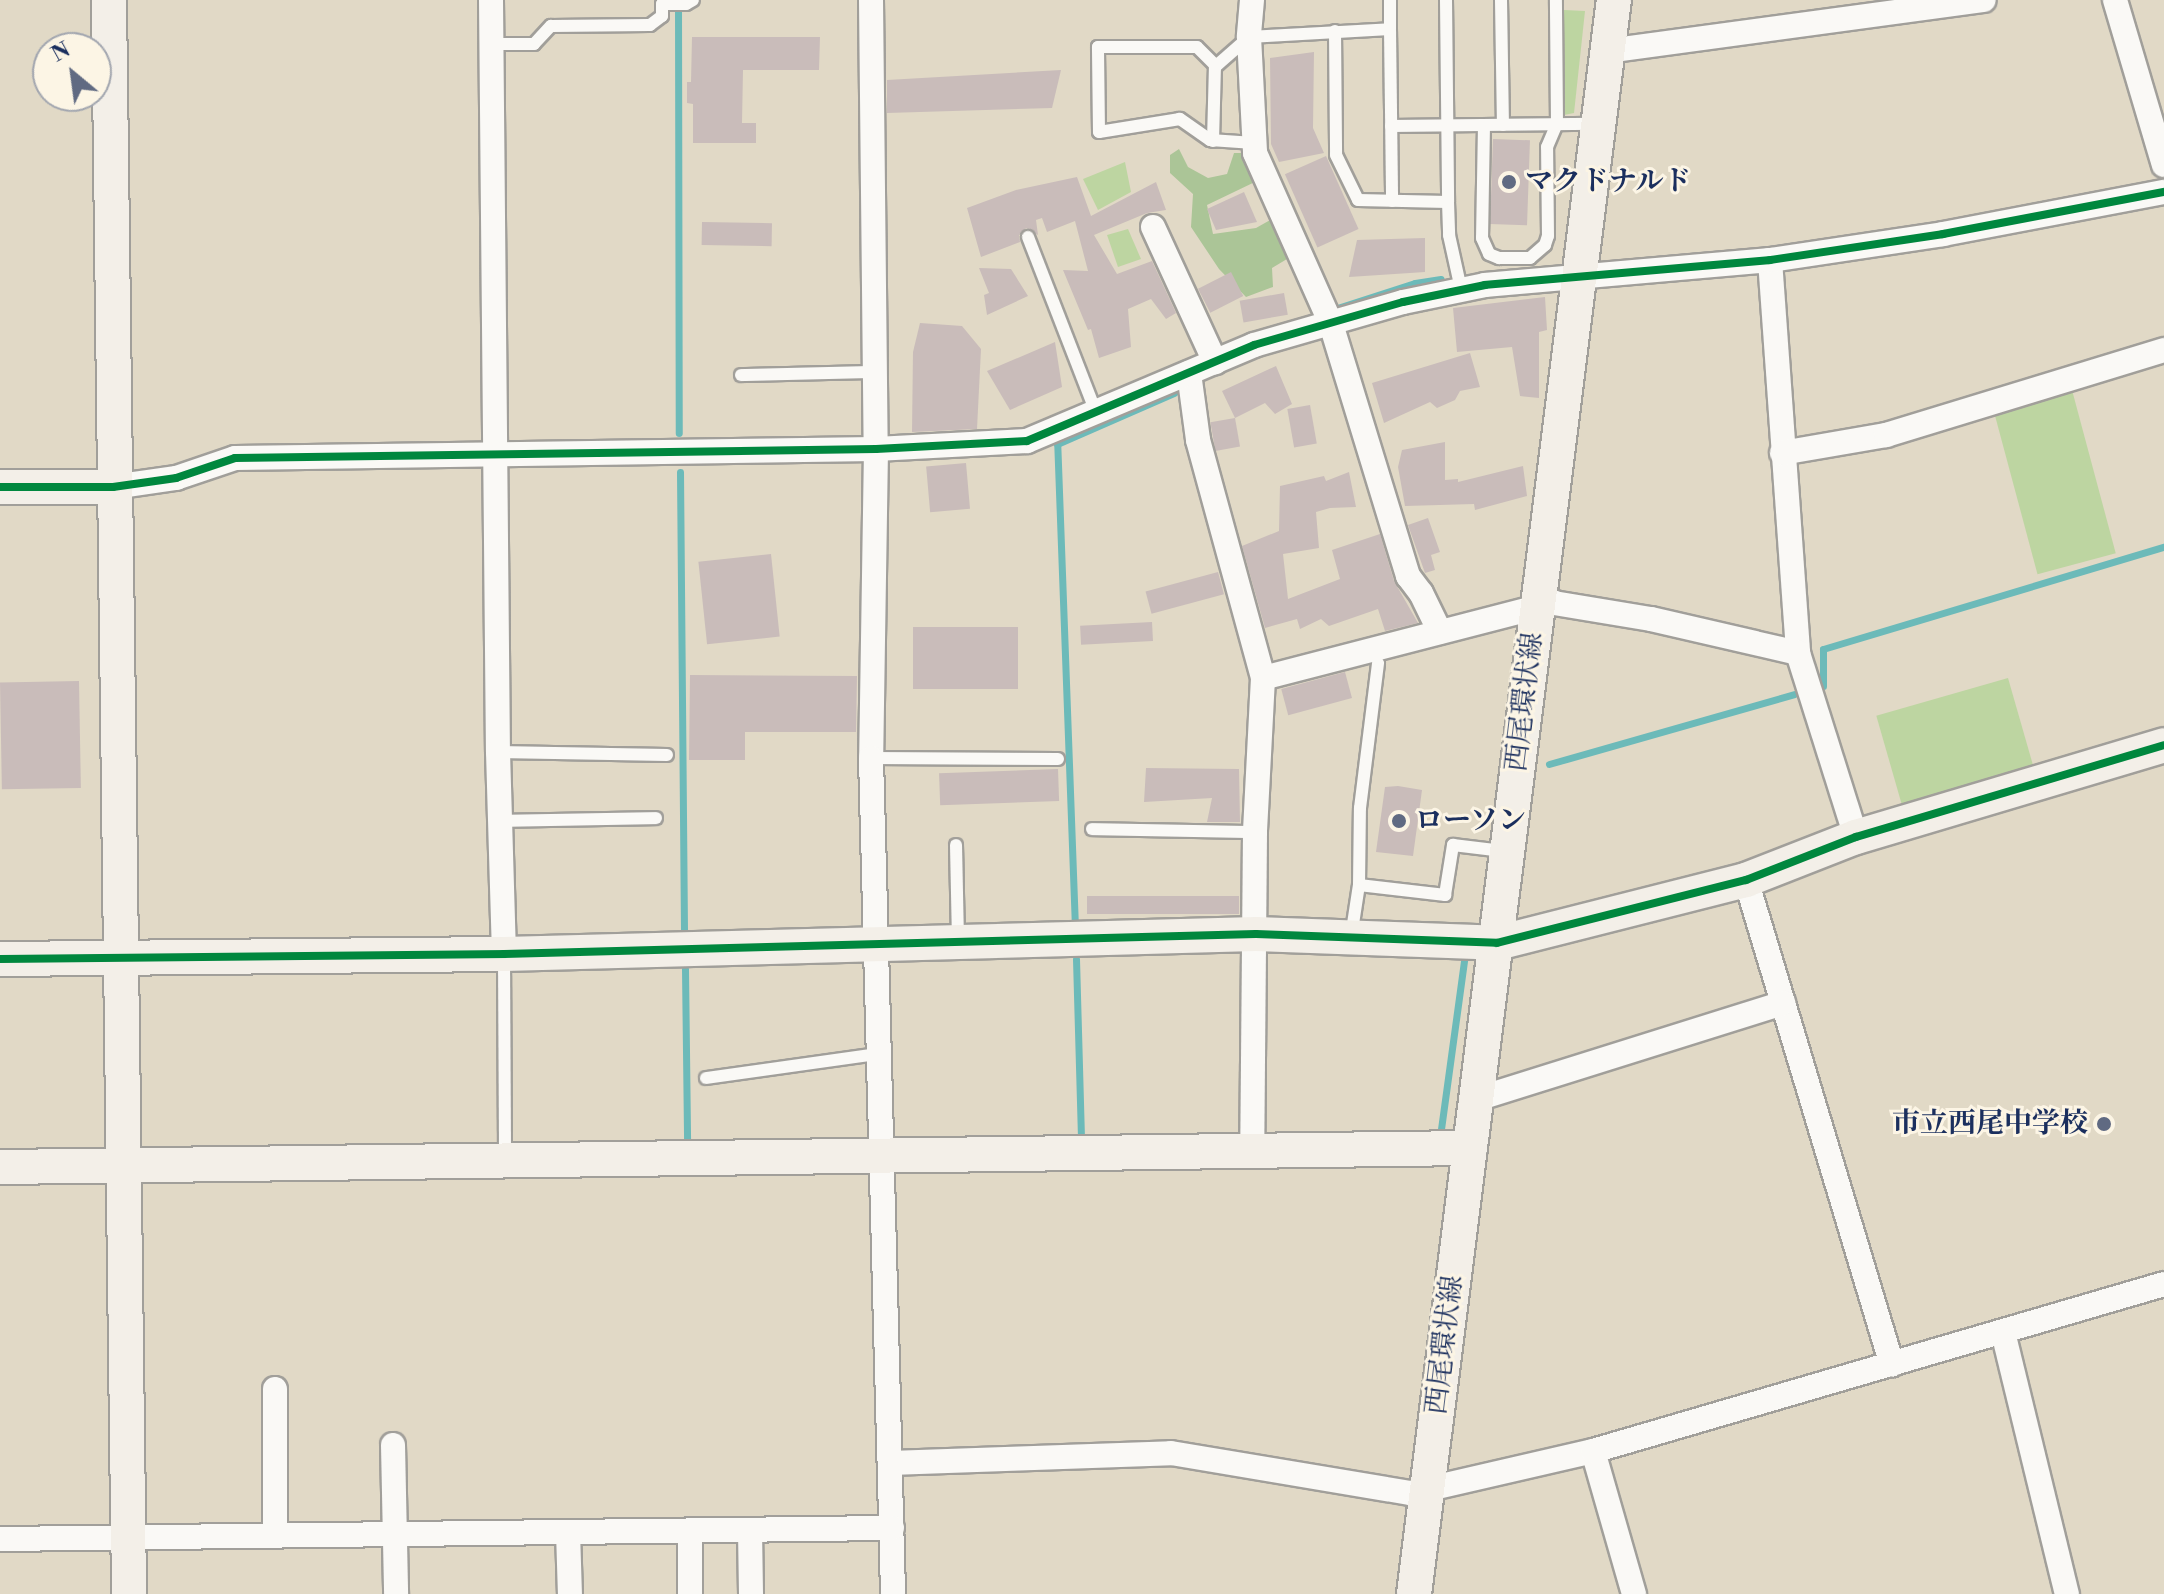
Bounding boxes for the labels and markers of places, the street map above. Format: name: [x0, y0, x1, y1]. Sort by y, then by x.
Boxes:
place label: マクドナルド: [1525, 165, 1693, 199]
marker: マクドナルド: [1500, 173, 1518, 191]
place label: ローソン: [1415, 804, 1527, 838]
marker: ローソン: [1390, 812, 1408, 830]
place label: 市立西尾中学校: [1892, 1107, 2088, 1141]
marker: 市立西尾中学校: [2095, 1115, 2113, 1133]

